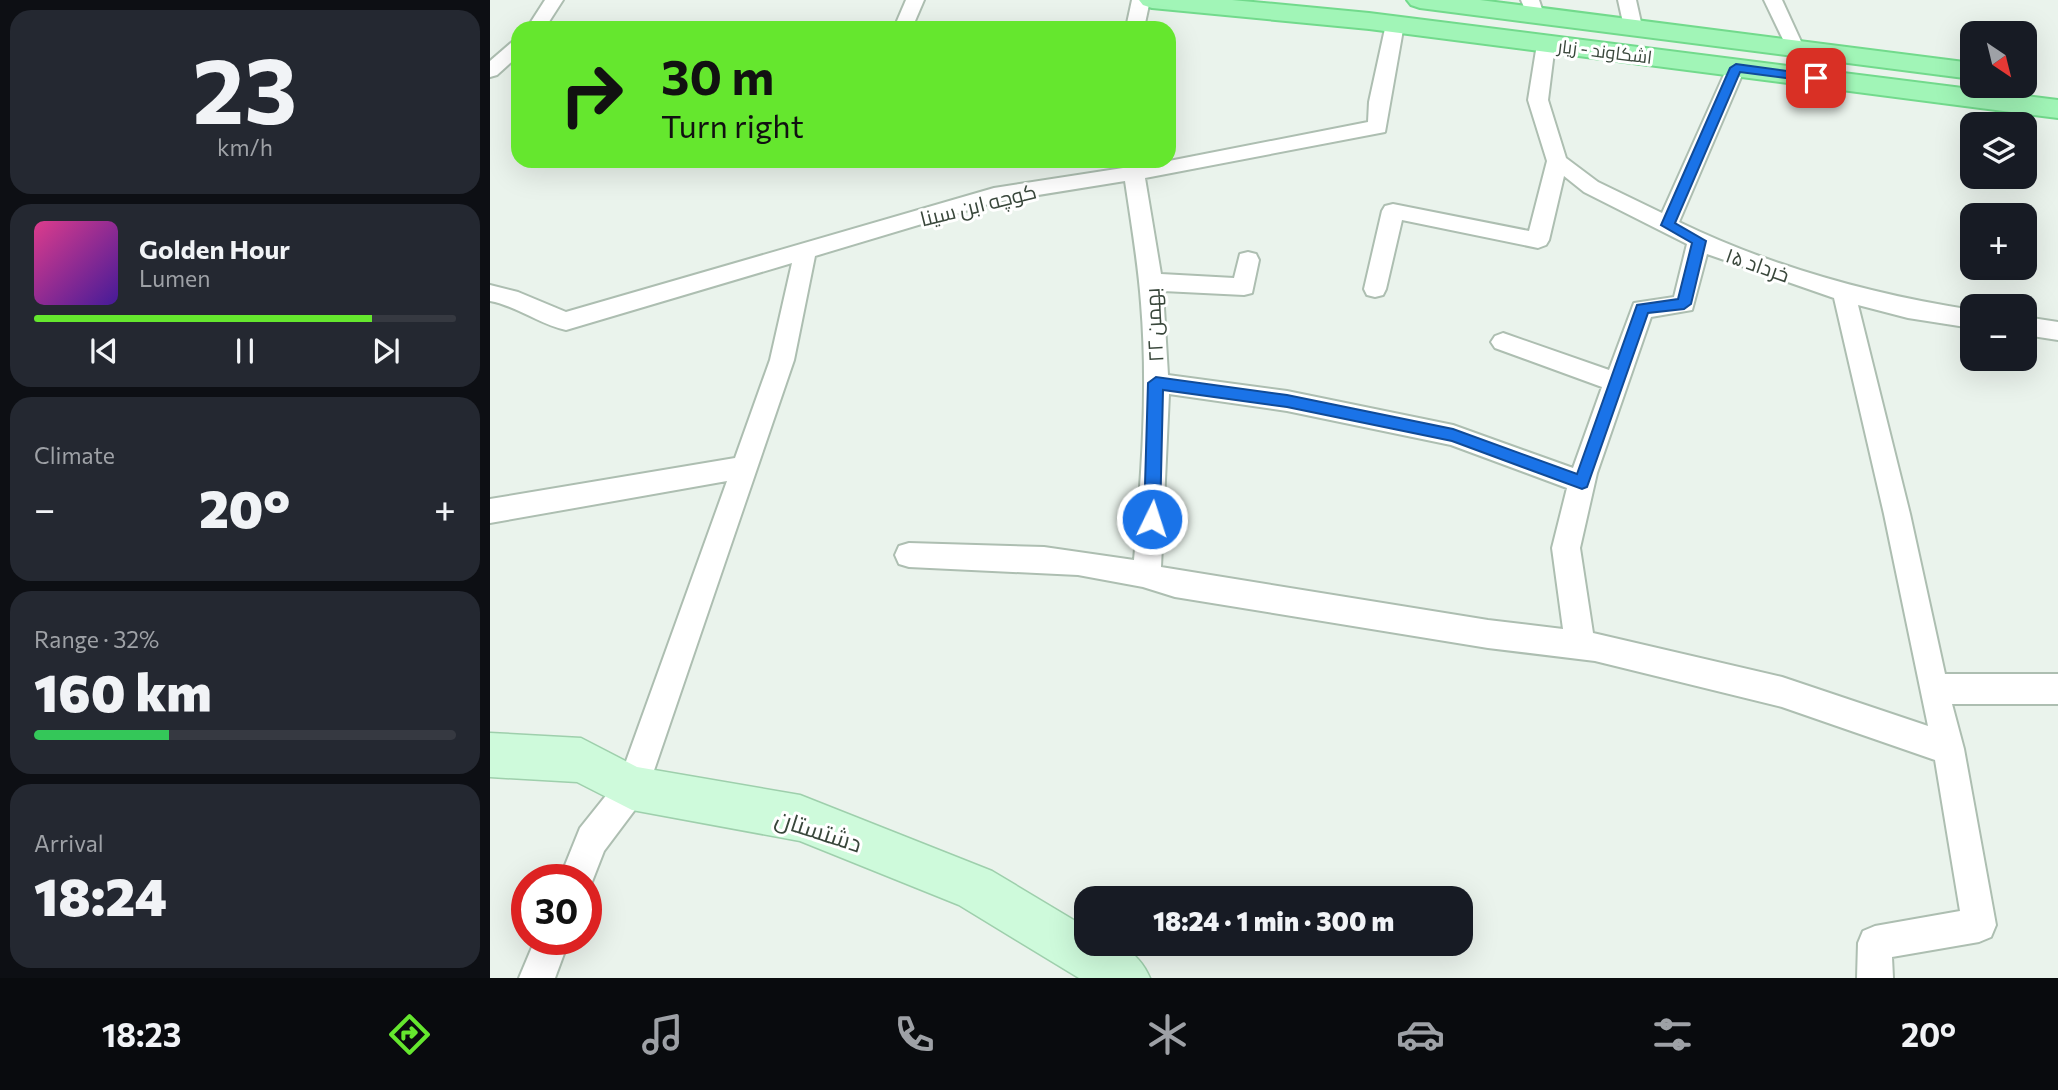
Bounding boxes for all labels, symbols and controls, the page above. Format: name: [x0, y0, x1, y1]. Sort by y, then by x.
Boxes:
north arrow: [1960, 21, 2037, 98]
map controls: [1960, 21, 2037, 371]
text: 23: [193, 31, 297, 143]
street label: اشکاوند - زیار: [1555, 34, 1654, 69]
text: 30 m: [661, 45, 774, 105]
pin: [1786, 48, 1846, 108]
icon: right: [546, 49, 637, 140]
icon: arrive: [1797, 59, 1835, 97]
text: Turn right: [661, 105, 804, 145]
button: layers: [1960, 112, 2037, 189]
text: km/h: [217, 133, 273, 161]
street label: کوچه ابن سینا: [917, 177, 1039, 233]
button: +: [1960, 203, 2037, 280]
text: Golden Hour: [139, 233, 290, 264]
street label: ۱۵ خرداد: [1722, 241, 1793, 287]
text: Lumen: [139, 264, 210, 292]
street label: ۲۲ بهمن: [1139, 287, 1169, 363]
button: −: [1960, 294, 2037, 371]
icon: previous: [85, 332, 123, 370]
icon: pause: [226, 332, 264, 370]
icon: next: [367, 332, 405, 370]
text: Climate: [34, 441, 115, 469]
text: 20°: [199, 475, 290, 539]
position arrow: [1115, 482, 1189, 556]
text: −: [34, 484, 56, 531]
text: +: [434, 484, 456, 531]
text: Range · 32%: [34, 625, 159, 653]
text: 160 km: [34, 659, 212, 723]
street label: دشتستان: [772, 802, 866, 859]
text: Arrival: [34, 829, 104, 857]
text: 18:24: [34, 863, 167, 927]
speed limit sign: 30: [511, 864, 602, 955]
text: 18:24 · 1 min · 300 m: [1153, 905, 1394, 936]
icon: directions: [385, 1010, 434, 1059]
icon: music: [638, 1010, 687, 1059]
icon: phone: [890, 1010, 939, 1059]
icon: climate: [1143, 1010, 1192, 1059]
icon: car: [1396, 1010, 1445, 1059]
icon: filters: [1648, 1010, 1697, 1059]
text: 18:23: [102, 1014, 181, 1054]
text: 20°: [1901, 1014, 1956, 1054]

